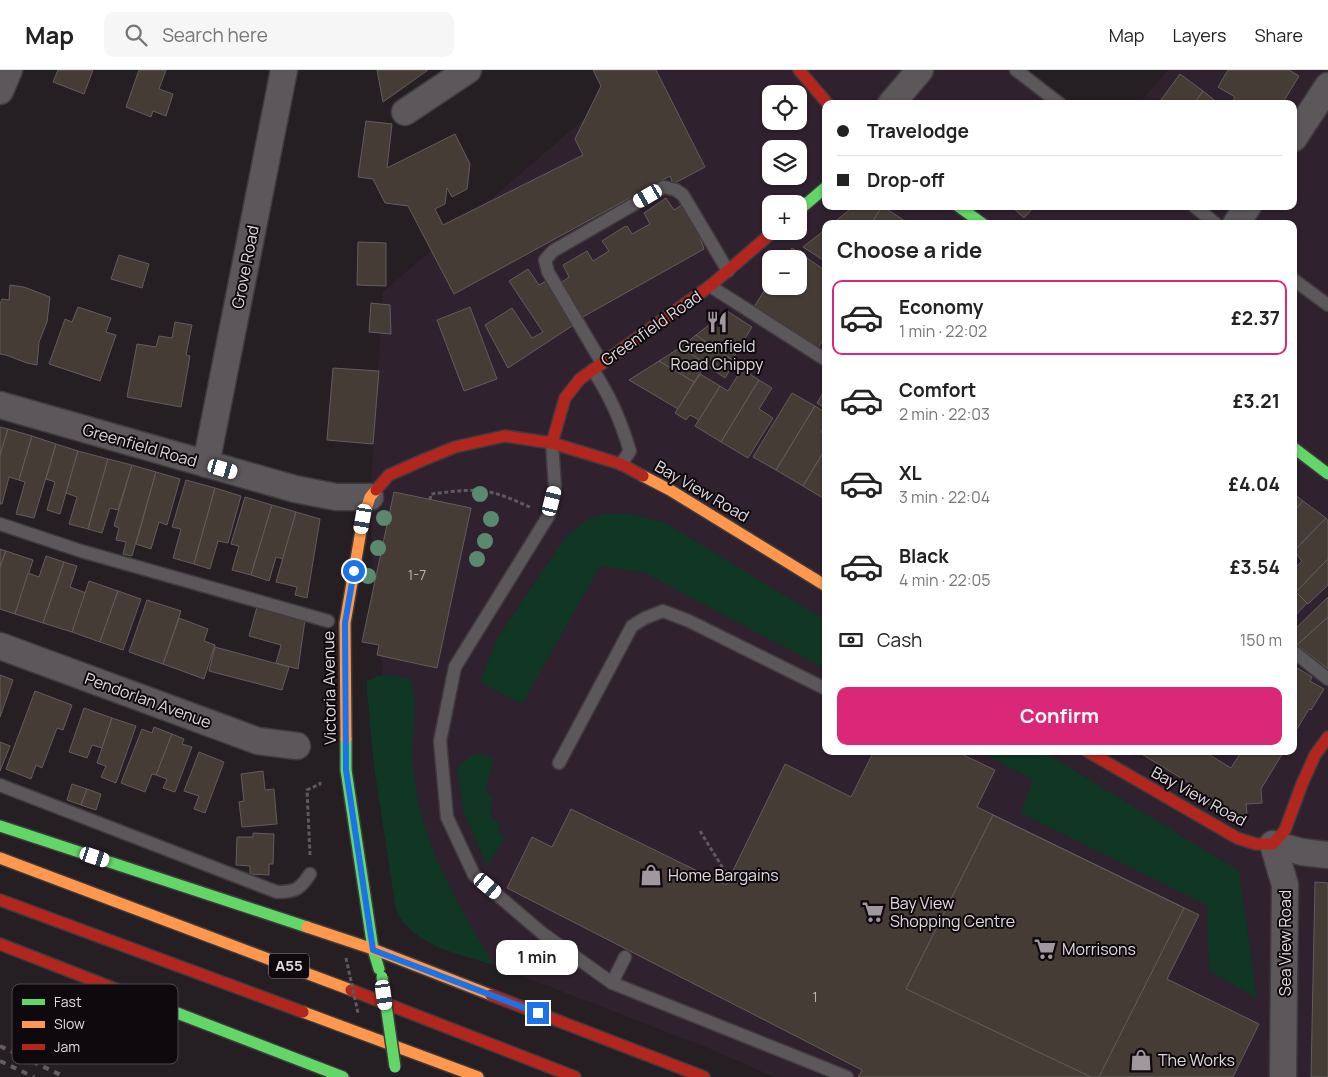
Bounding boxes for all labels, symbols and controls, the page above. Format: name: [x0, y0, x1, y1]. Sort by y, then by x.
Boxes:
search box: [104, 12, 454, 57]
text: Map: [25, 18, 74, 51]
icon: search: [122, 21, 150, 49]
text: Search here: [162, 22, 268, 48]
text: Map: [1109, 23, 1144, 47]
text: Layers: [1172, 23, 1226, 47]
text: Share: [1254, 23, 1303, 47]
map controls: [762, 85, 807, 295]
button: locate: [762, 85, 807, 130]
text: Travelodge: [867, 118, 969, 144]
button: layers: [762, 140, 807, 185]
text: Drop-off: [867, 167, 944, 193]
car: [631, 182, 664, 210]
button: +: [762, 195, 807, 240]
street label: Grove Road: [226, 224, 264, 310]
text: Choose a ride: [837, 235, 982, 265]
button: −: [762, 250, 807, 295]
street label: Greenfield Road: [596, 285, 706, 371]
text: Economy: [899, 294, 983, 320]
icon: car: [839, 295, 884, 340]
text: £2.37: [1231, 305, 1280, 331]
restaurant icon: Greenfield Road Chippy: [704, 309, 730, 335]
text: 1 min · 22:02: [899, 320, 987, 342]
place label: Greenfield Road Chippy: [671, 335, 764, 375]
text: Comfort: [899, 377, 976, 403]
icon: car: [839, 378, 884, 423]
text: £3.21: [1233, 388, 1280, 414]
text: 2 min · 22:03: [899, 403, 990, 425]
street label: Greenfield Road: [80, 418, 200, 472]
street label: Bay View Road: [651, 455, 753, 527]
car: [206, 458, 239, 480]
text: XL: [899, 460, 922, 486]
icon: car: [839, 461, 884, 506]
text: £4.04: [1228, 471, 1280, 497]
car: [541, 485, 562, 517]
text: 3 min · 22:04: [899, 486, 990, 508]
car: [353, 503, 372, 535]
text: Black: [899, 543, 948, 569]
icon: car: [839, 544, 884, 589]
text: £3.54: [1230, 554, 1280, 580]
route start: [343, 560, 365, 582]
house number: 1-7: [408, 565, 426, 584]
text: 4 min · 22:05: [899, 569, 991, 591]
icon: cash: [837, 626, 865, 654]
text: Cash: [877, 627, 922, 653]
text: 150 m: [1240, 629, 1282, 651]
street label: Victoria Avenue: [317, 631, 341, 745]
street label: Pendorlan Avenue: [82, 667, 214, 733]
button: Confirm: [837, 687, 1282, 745]
street label: Bay View Road: [1148, 761, 1250, 831]
car: [78, 845, 111, 869]
shop icon: Home Bargains: [638, 862, 664, 888]
place label: Home Bargains: [668, 864, 779, 886]
car: [471, 871, 504, 901]
street label: Sea View Road: [1274, 890, 1296, 996]
place label: Bay View Shopping Centre: [890, 892, 1015, 932]
supermarket icon: Bay View Shopping Centre: [860, 899, 886, 925]
supermarket icon: Morrisons: [1032, 936, 1058, 962]
place label: Morrisons: [1062, 938, 1136, 960]
callout: 1 min: [497, 940, 579, 976]
text: 1 min: [517, 946, 557, 968]
road number: A55: [269, 954, 309, 978]
car: [374, 979, 393, 1011]
legend: [12, 984, 178, 1064]
house number: 1: [812, 987, 818, 1006]
text: Fast: [54, 992, 82, 1011]
route end: [527, 1002, 549, 1024]
text: Slow: [54, 1014, 85, 1033]
text: Jam: [54, 1037, 80, 1056]
shop icon: The Works: [1128, 1047, 1154, 1073]
place label: The Works: [1158, 1049, 1235, 1071]

